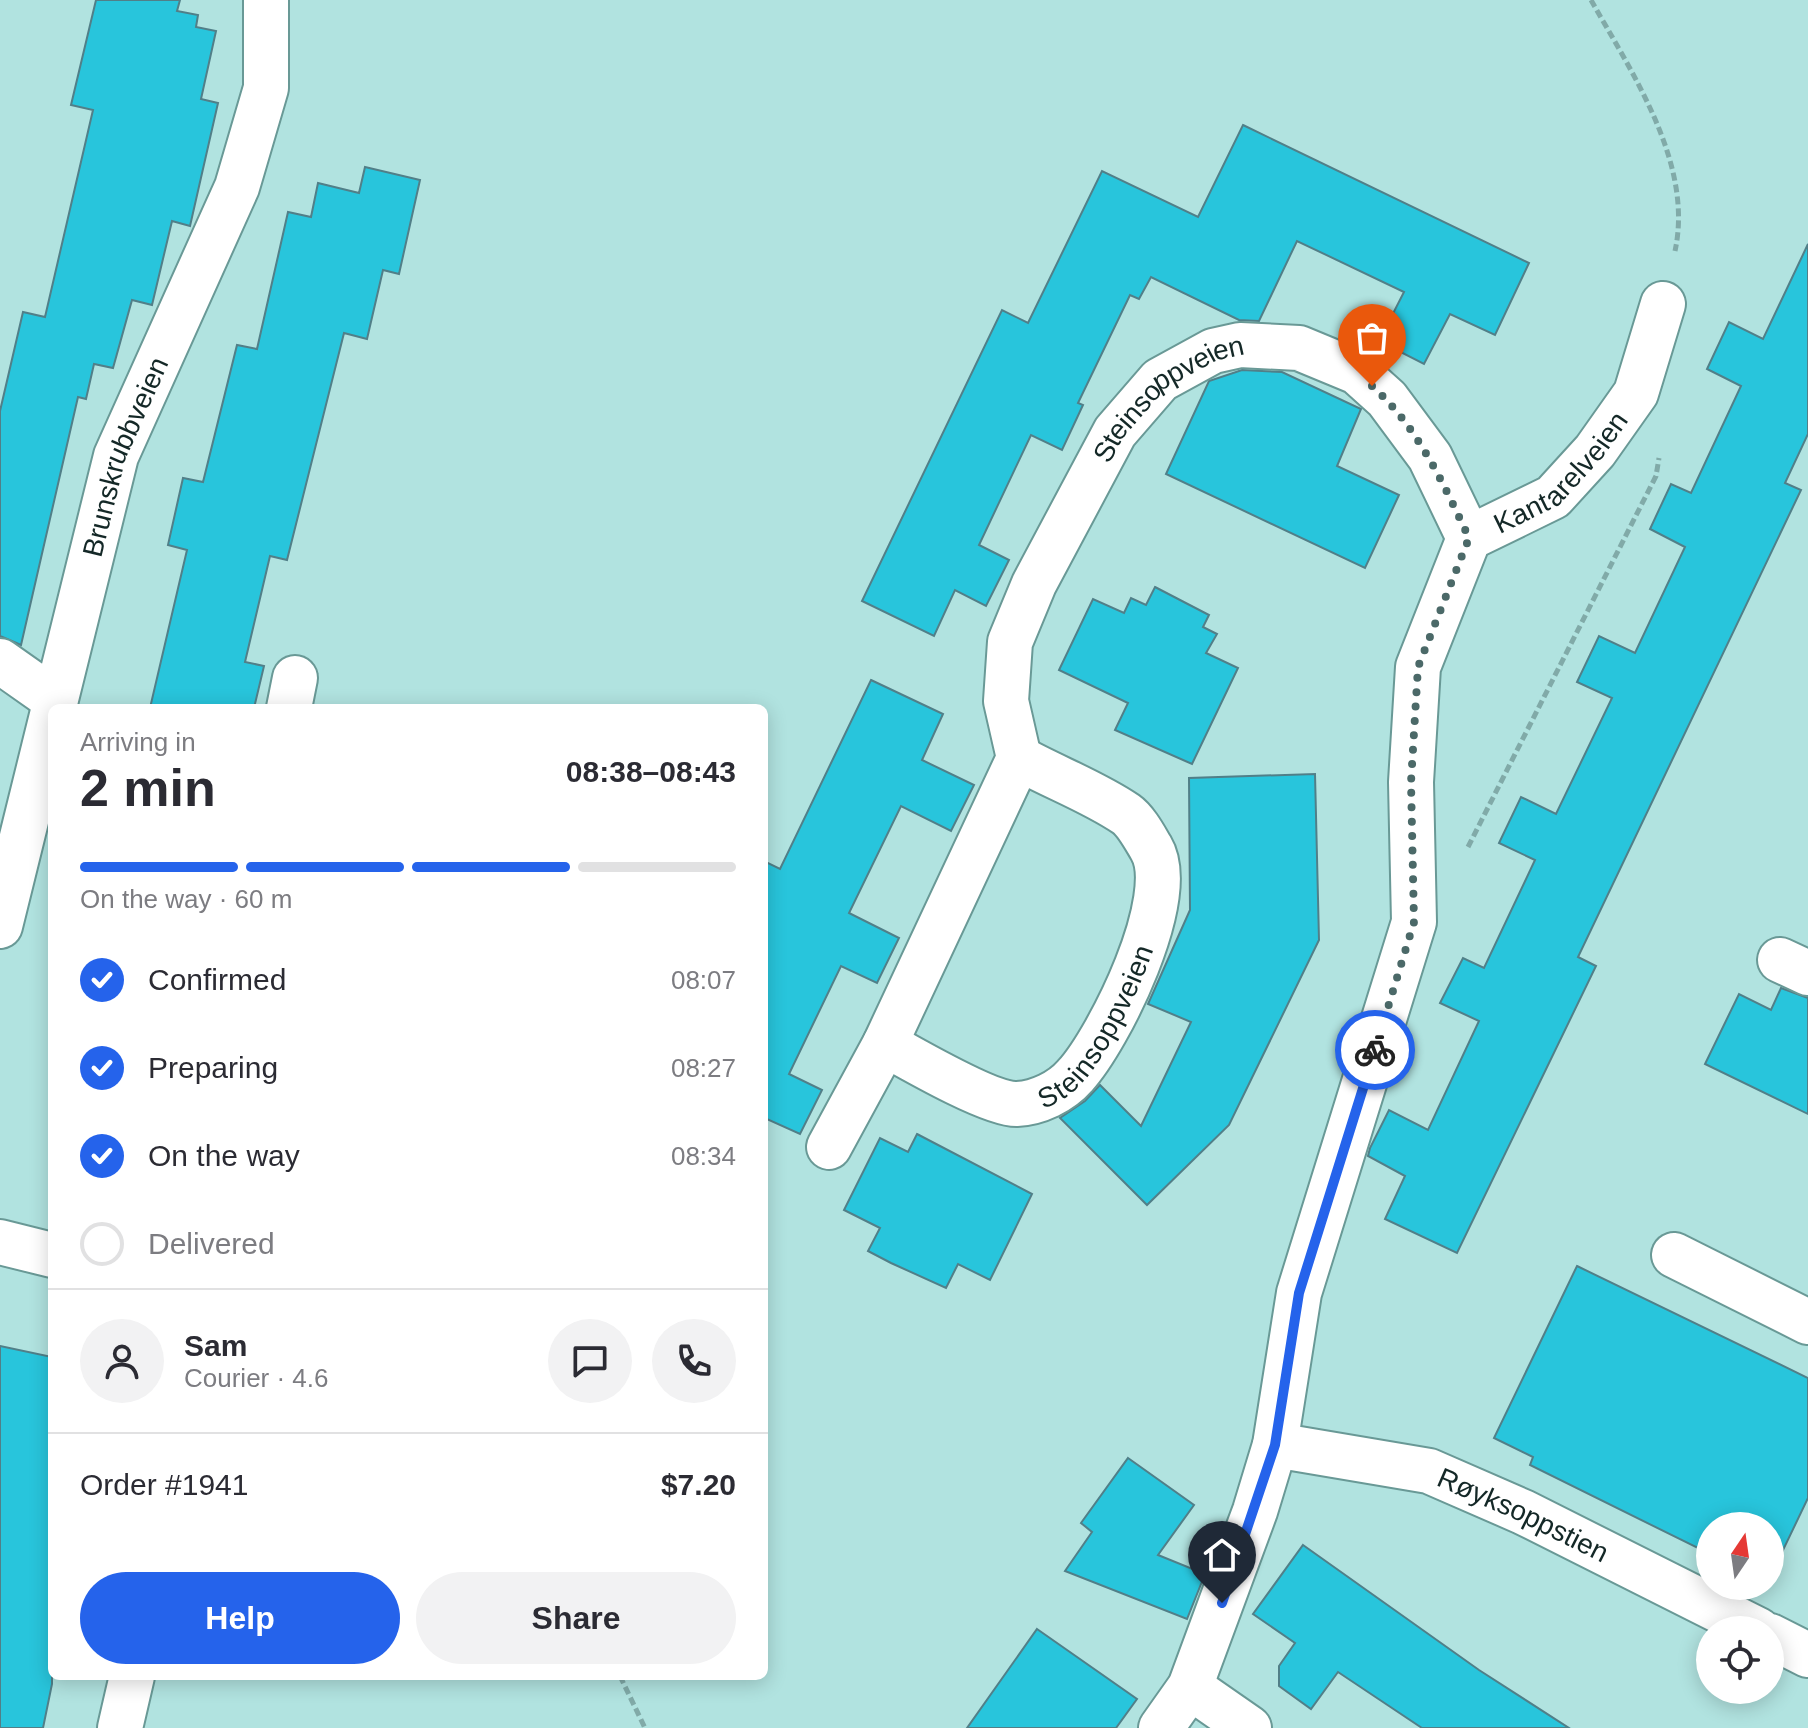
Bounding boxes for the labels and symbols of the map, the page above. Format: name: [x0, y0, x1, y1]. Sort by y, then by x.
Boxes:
pin: [1338, 304, 1406, 386]
street label: Steinsoppveien: [1087, 329, 1247, 467]
street label: Brunskrubbveien: [76, 352, 174, 560]
street label: Kantarelveien: [1489, 405, 1634, 539]
street label: Steinsoppveien: [1033, 941, 1159, 1114]
courier: [1335, 1010, 1415, 1090]
street label: Røyksoppstien: [1433, 1461, 1614, 1568]
north arrow: [1696, 1512, 1784, 1600]
pin: [1188, 1521, 1256, 1603]

